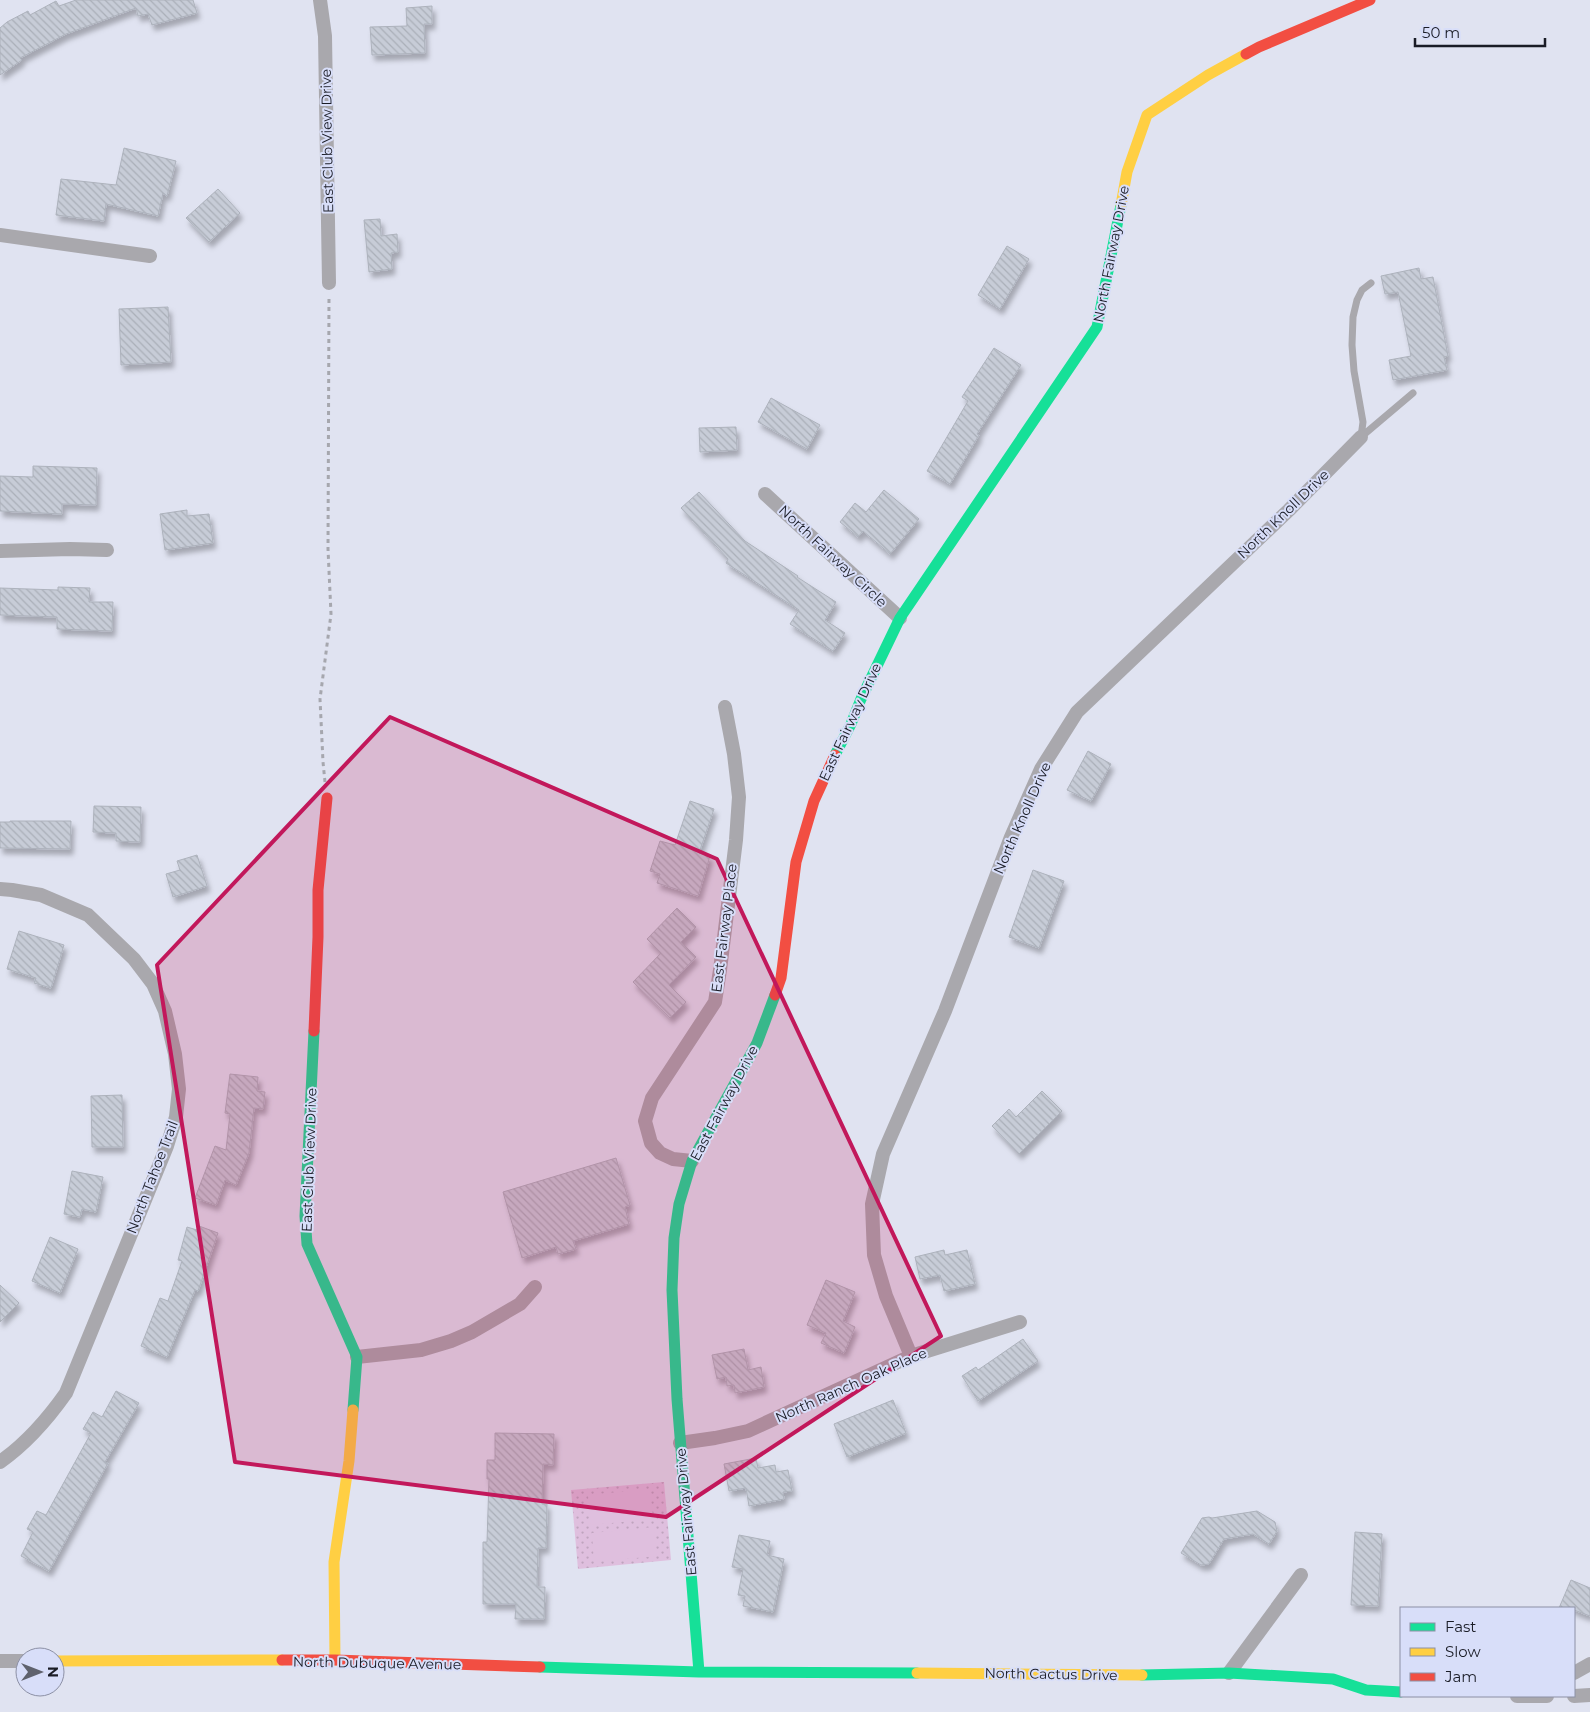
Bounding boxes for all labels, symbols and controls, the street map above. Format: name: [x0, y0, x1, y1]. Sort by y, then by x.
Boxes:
scale bar: [1415, 15, 1545, 47]
text: 50 m: [1422, 23, 1460, 42]
street label: East Club View Drive: [317, 69, 337, 213]
street label: North Fairway Drive: [1089, 184, 1133, 324]
street label: North Knoll Drive: [1233, 466, 1333, 562]
street label: North Fairway Circle: [775, 501, 891, 611]
street label: East Fairway Drive: [815, 660, 885, 784]
street label: North Knoll Drive: [989, 759, 1055, 877]
street label: East Fairway Place: [707, 863, 741, 993]
street label: East Fairway Drive: [686, 1042, 762, 1164]
street label: East Club View Drive: [297, 1088, 321, 1232]
street label: North Tahoe Trail: [122, 1118, 182, 1236]
street label: North Ranch Oak Place: [773, 1343, 929, 1427]
street label: East Fairway Drive: [671, 1447, 701, 1577]
legend: [1400, 1607, 1575, 1697]
text: Fast: [1445, 1617, 1476, 1636]
text: Slow: [1445, 1642, 1481, 1661]
north arrow: [15, 1647, 65, 1697]
street label: North Dubuque Avenue: [293, 1653, 461, 1673]
street label: North Cactus Drive: [984, 1664, 1118, 1684]
text: N: [44, 1666, 62, 1678]
text: Jam: [1444, 1667, 1477, 1686]

